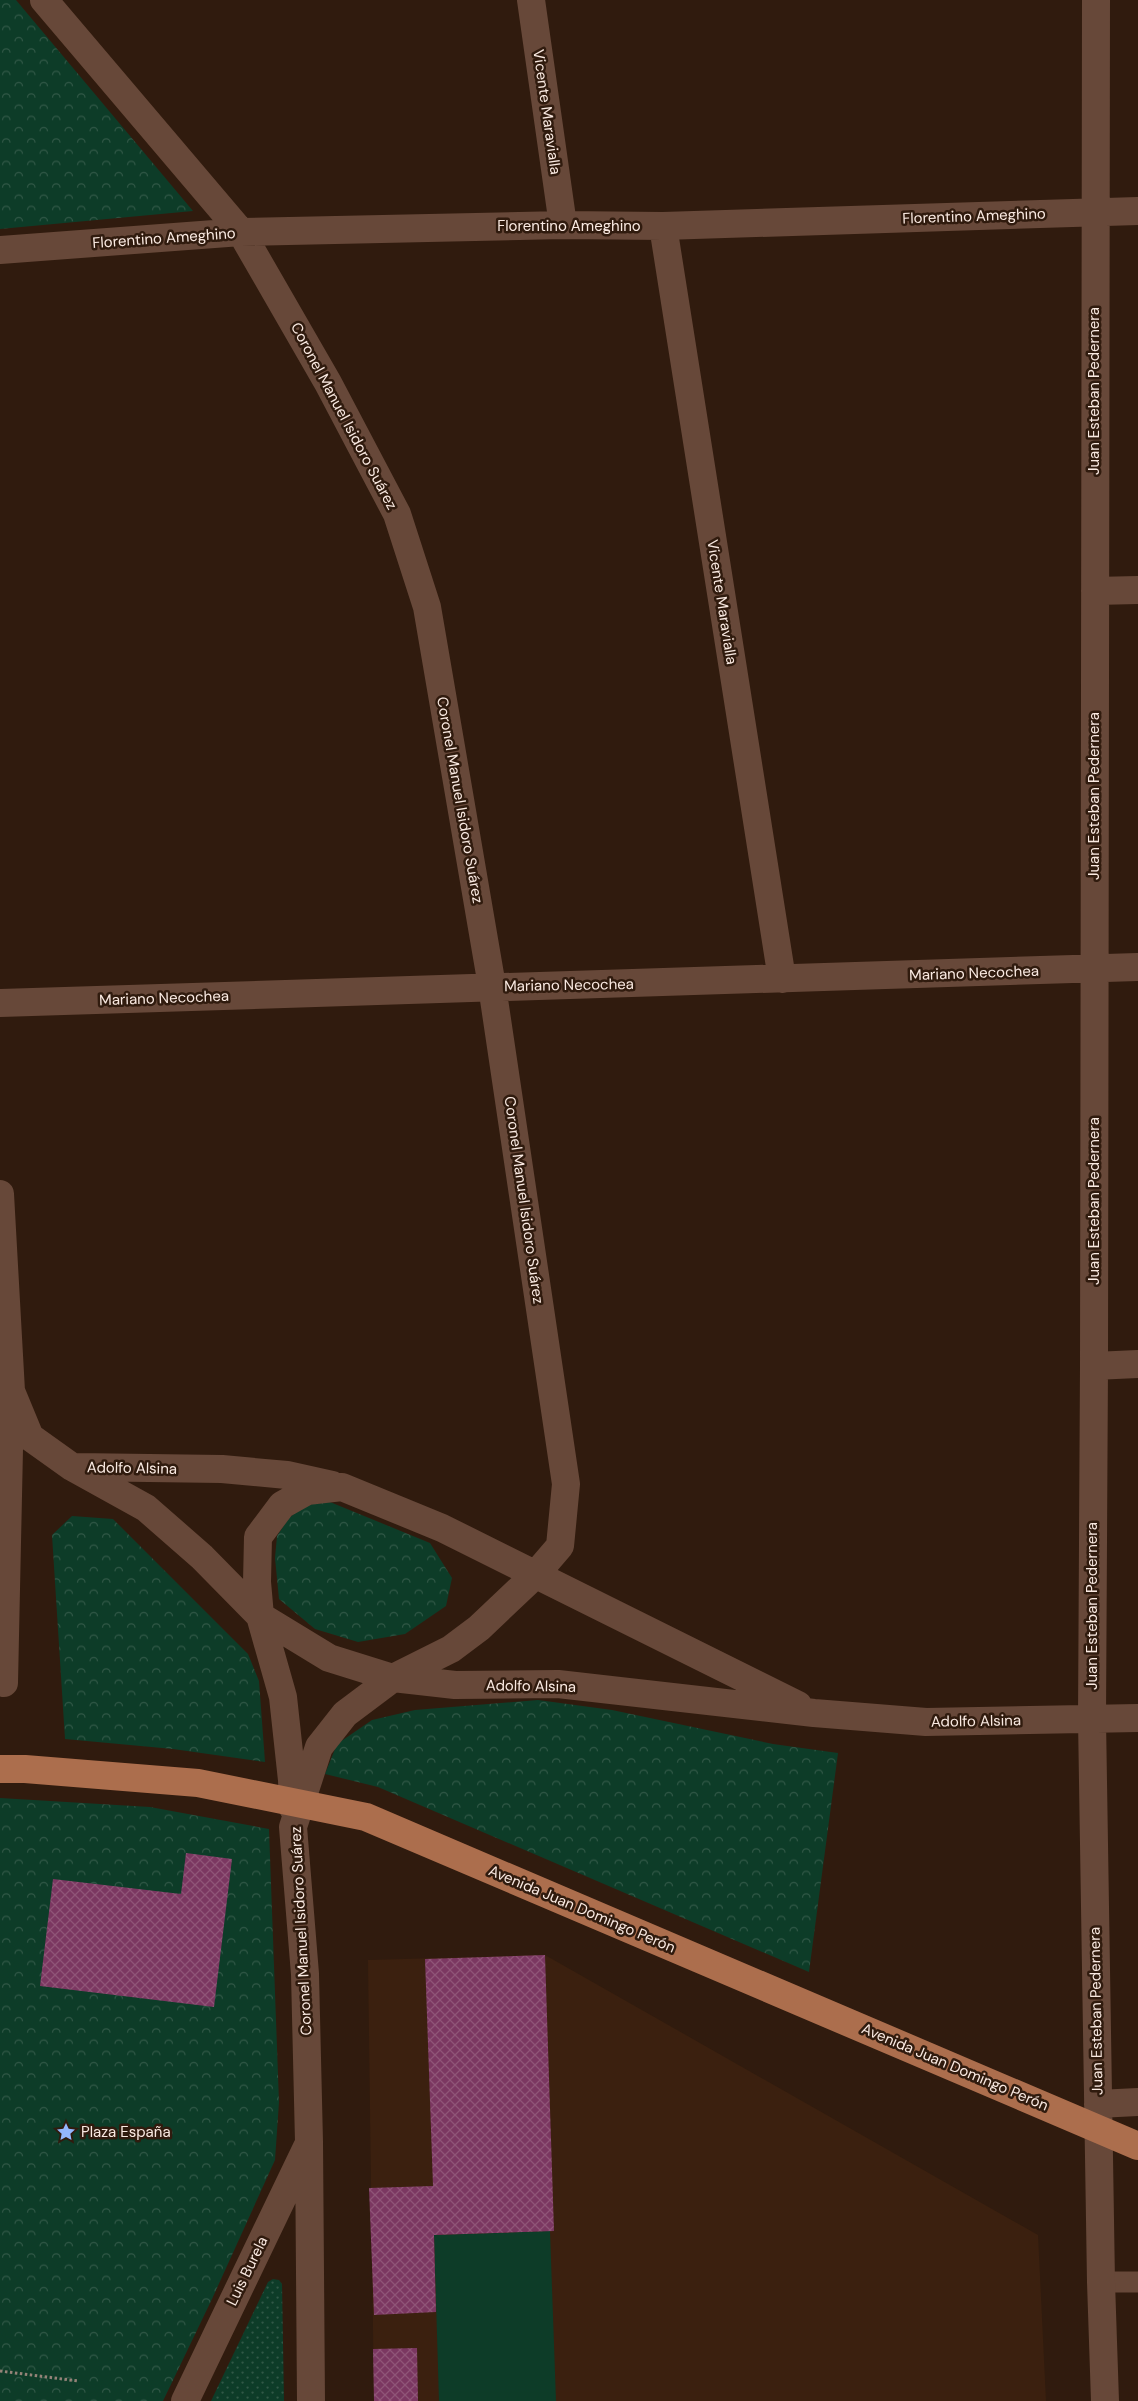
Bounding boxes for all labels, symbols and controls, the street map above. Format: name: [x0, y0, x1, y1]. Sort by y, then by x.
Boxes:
street label: Vicente Maravialla: [528, 48, 566, 176]
street label: Florentino Ameghino: [902, 203, 1046, 228]
street label: Florentino Ameghino: [497, 216, 641, 236]
street label: Florentino Ameghino: [92, 223, 236, 253]
street label: Juan Esteban Pedernera: [1084, 307, 1104, 475]
street label: Coronel Manuel Isidoro Suárez: [286, 319, 402, 513]
street label: Vicente Maravialla: [702, 538, 742, 666]
street label: Coronel Manuel Isidoro Suárez: [432, 695, 488, 905]
street label: Juan Esteban Pedernera: [1084, 712, 1104, 880]
street label: Mariano Necochea: [909, 961, 1039, 985]
street label: Mariano Necochea: [504, 974, 634, 996]
street label: Mariano Necochea: [99, 986, 229, 1010]
street label: Coronel Manuel Isidoro Suárez: [500, 1095, 548, 1305]
street label: Juan Esteban Pedernera: [1084, 1117, 1104, 1285]
street label: Adolfo Alsina: [87, 1457, 177, 1479]
street label: Juan Esteban Pedernera: [1082, 1522, 1102, 1690]
street label: Adolfo Alsina: [486, 1675, 576, 1697]
street label: Adolfo Alsina: [931, 1710, 1021, 1732]
street label: Coronel Manuel Isidoro Suárez: [286, 1826, 316, 2036]
street label: Avenida Juan Domingo Perón: [485, 1860, 679, 1958]
street label: Juan Esteban Pedernera: [1085, 1927, 1107, 2095]
street label: Avenida Juan Domingo Perón: [858, 2018, 1052, 2116]
place icon: Plaza España: [55, 2121, 77, 2143]
place label: Plaza España: [81, 2122, 171, 2142]
street label: Luis Burela: [222, 2233, 272, 2309]

